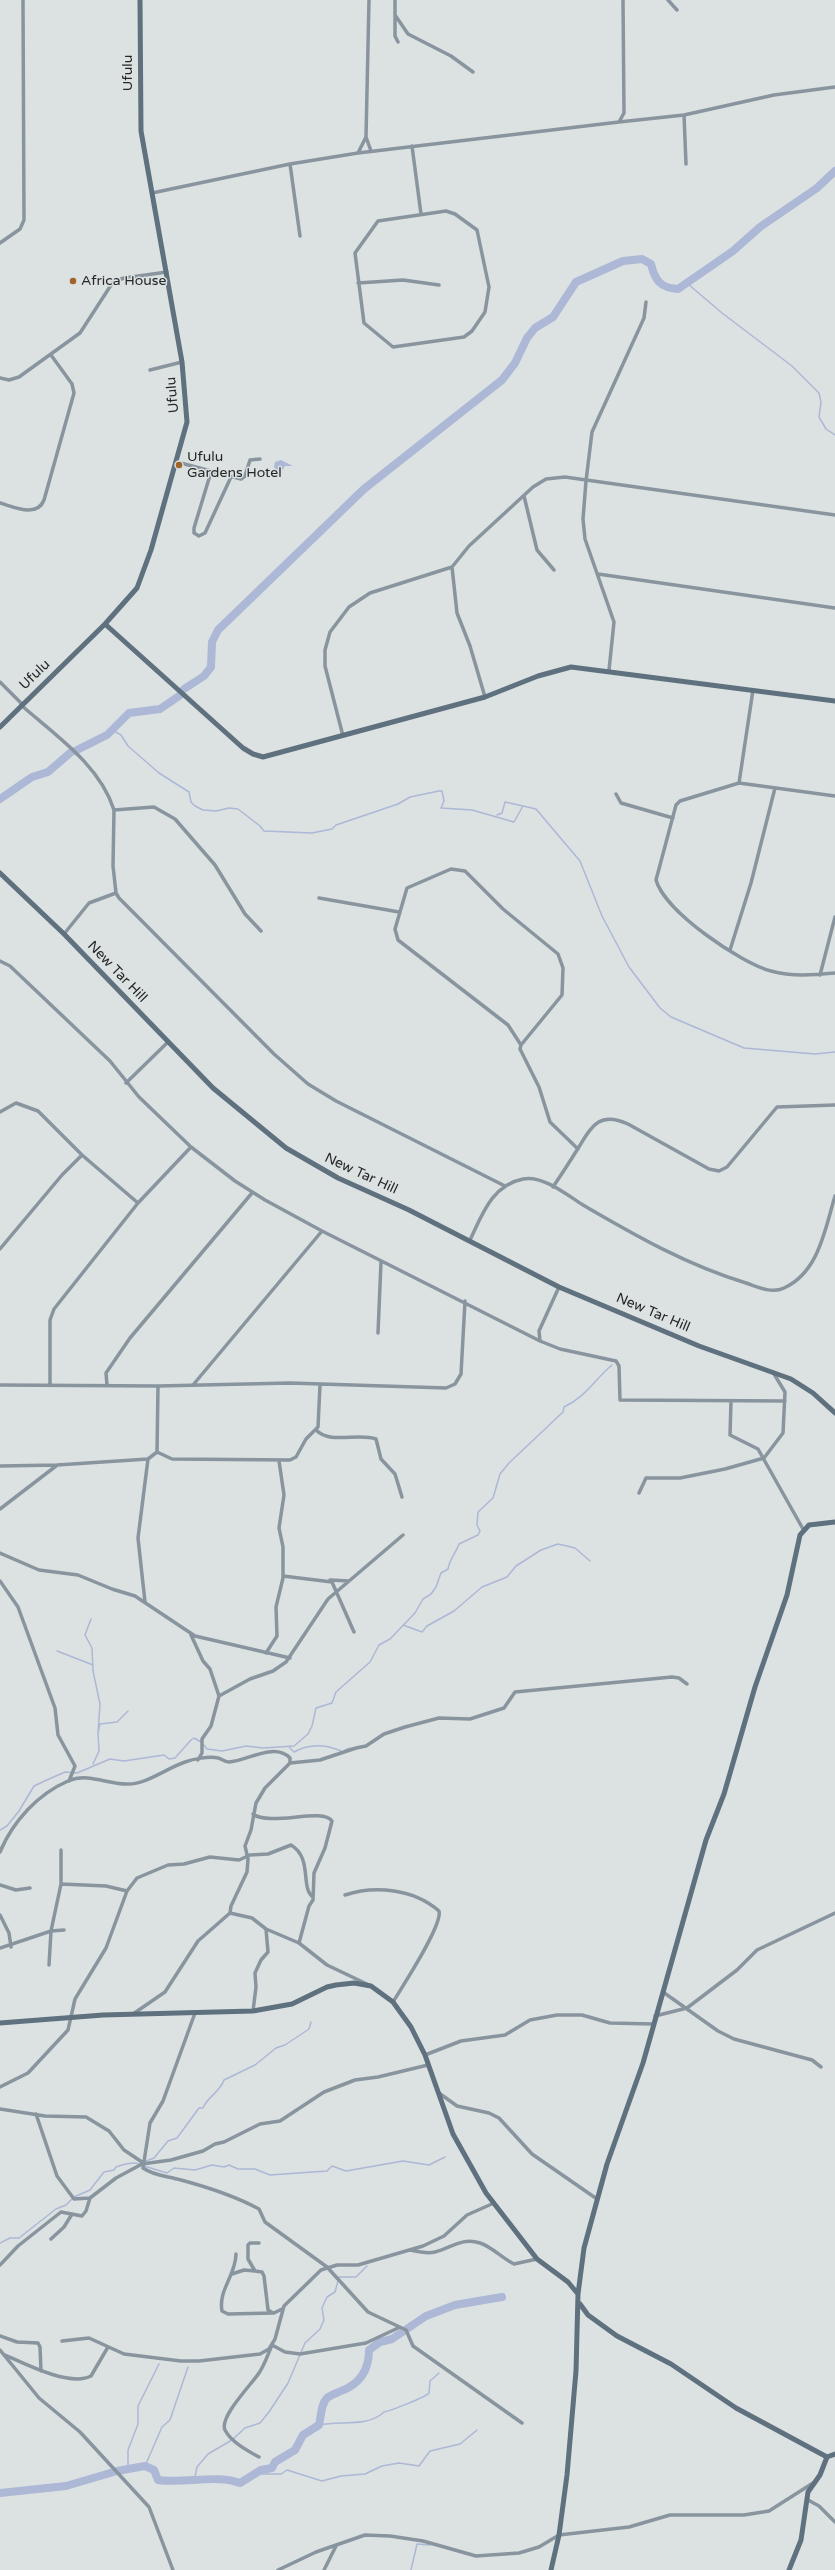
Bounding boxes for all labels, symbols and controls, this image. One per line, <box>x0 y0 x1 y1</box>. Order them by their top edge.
street label: Ufulu <box>120 55 136 91</box>
place label: Africa House <box>81 273 166 289</box>
marker: Africa House <box>68 276 78 286</box>
street label: Ufulu <box>163 376 183 414</box>
place label: Ufulu Gardens Hotel <box>187 449 282 482</box>
marker: Ufulu Gardens Hotel <box>174 460 184 470</box>
street label: Ufulu <box>16 656 54 694</box>
street label: New Tar Hill <box>84 938 150 1006</box>
street label: New Tar Hill <box>322 1150 400 1198</box>
street label: New Tar Hill <box>613 1290 693 1336</box>

